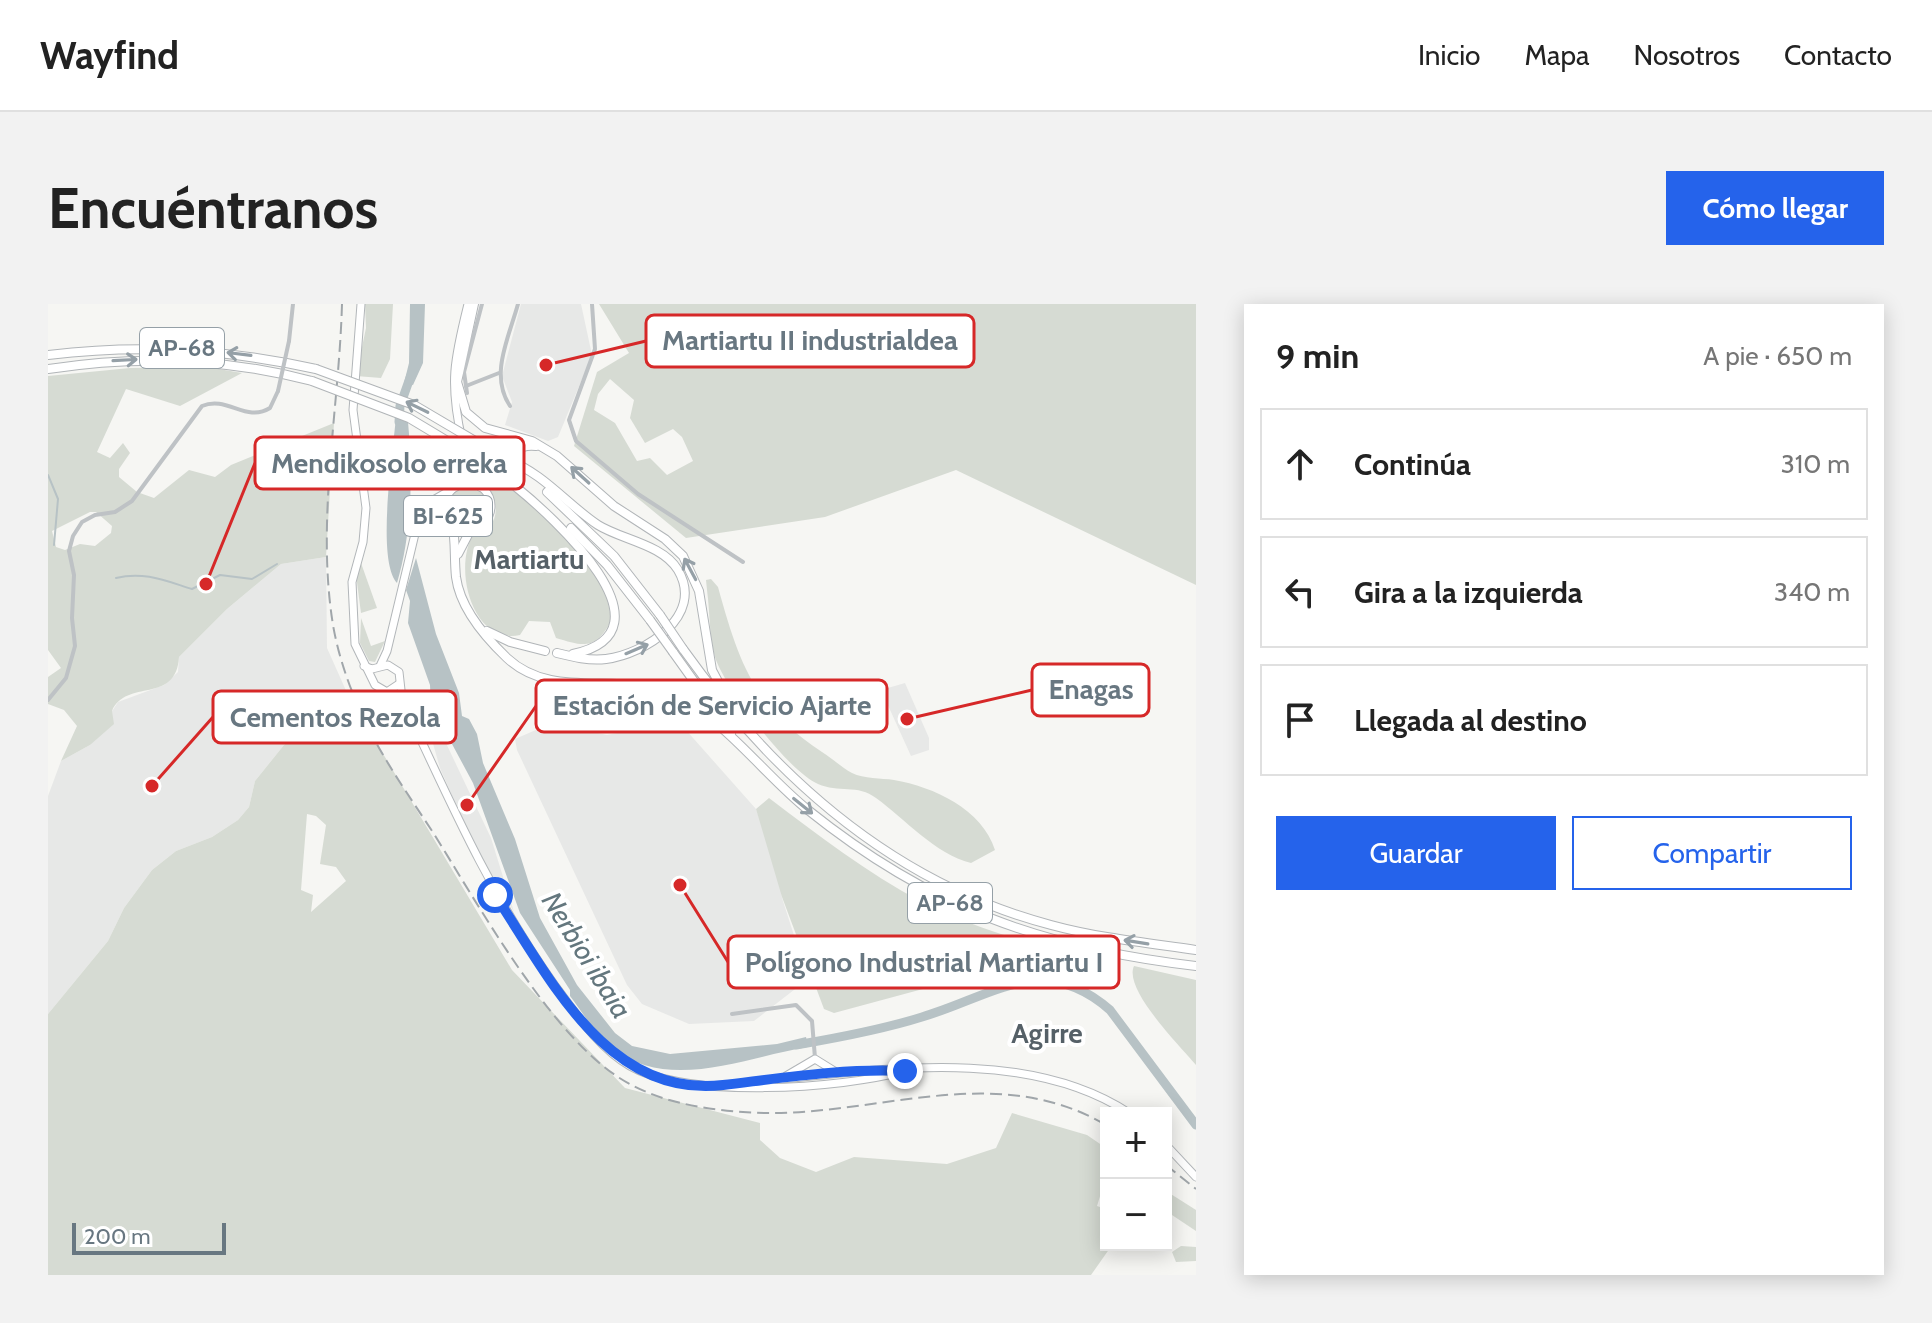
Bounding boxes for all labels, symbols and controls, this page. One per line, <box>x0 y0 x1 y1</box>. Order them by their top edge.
text: Wayfind <box>40 32 179 79</box>
text: Inicio <box>1418 38 1481 72</box>
text: Mapa <box>1525 38 1590 72</box>
text: Nosotros <box>1634 38 1740 72</box>
text: Contacto <box>1784 38 1892 72</box>
button: Cómo llegar <box>1666 171 1884 245</box>
text: Encuéntranos <box>48 174 378 242</box>
callout: Martiartu II industrialdea <box>646 315 974 367</box>
text: Martiartu II industrialdea <box>662 323 958 357</box>
road number: AP-68 <box>140 328 224 368</box>
text: 9 min <box>1276 335 1359 377</box>
text: A pie · 650 m <box>1703 340 1852 372</box>
one-way arrow <box>227 346 252 361</box>
one-way arrow <box>111 352 138 367</box>
one-way arrow <box>406 399 430 414</box>
callout: Mendikosolo erreka <box>255 437 524 489</box>
icon: ahead <box>1278 442 1322 486</box>
text: Mendikosolo erreka <box>271 446 507 480</box>
text: Continúa <box>1354 446 1471 483</box>
text: 310 m <box>1781 448 1850 480</box>
one-way arrow <box>571 467 591 485</box>
road number: BI-625 <box>404 496 492 536</box>
district label: Martiartu <box>474 542 584 576</box>
one-way arrow <box>681 558 697 581</box>
icon: left <box>1278 570 1322 614</box>
text: Gira a la izquierda <box>1354 574 1583 611</box>
text: 340 m <box>1774 576 1850 608</box>
one-way arrow <box>624 640 649 655</box>
callout: Enagas <box>1032 664 1149 716</box>
text: Enagas <box>1049 672 1134 706</box>
callout: Estación de Servicio Ajarte <box>536 680 887 732</box>
text: Estación de Servicio Ajarte <box>553 688 871 722</box>
callout: Cementos Rezola <box>213 691 456 743</box>
icon: arrive <box>1278 698 1322 742</box>
text: Cementos Rezola <box>230 700 440 734</box>
text: Llegada al destino <box>1354 702 1587 739</box>
one-way arrow <box>792 797 813 815</box>
button: Guardar <box>1276 816 1556 890</box>
button: Compartir <box>1572 816 1852 890</box>
route start <box>477 877 513 913</box>
road number: AP-68 <box>908 883 992 923</box>
water label: Nerbioi ibaia <box>535 885 639 1025</box>
one-way arrow <box>1124 933 1149 948</box>
callout: Polígono Industrial Martiartu I <box>728 936 1119 988</box>
text: Polígono Industrial Martiartu I <box>745 945 1103 979</box>
district label: Agirre <box>1011 1016 1083 1050</box>
route end <box>887 1053 923 1089</box>
map controls <box>1100 1107 1172 1251</box>
button: + <box>1100 1107 1172 1179</box>
button: − <box>1100 1179 1172 1251</box>
scale bar <box>72 1219 226 1255</box>
text: 200 m <box>84 1223 150 1250</box>

